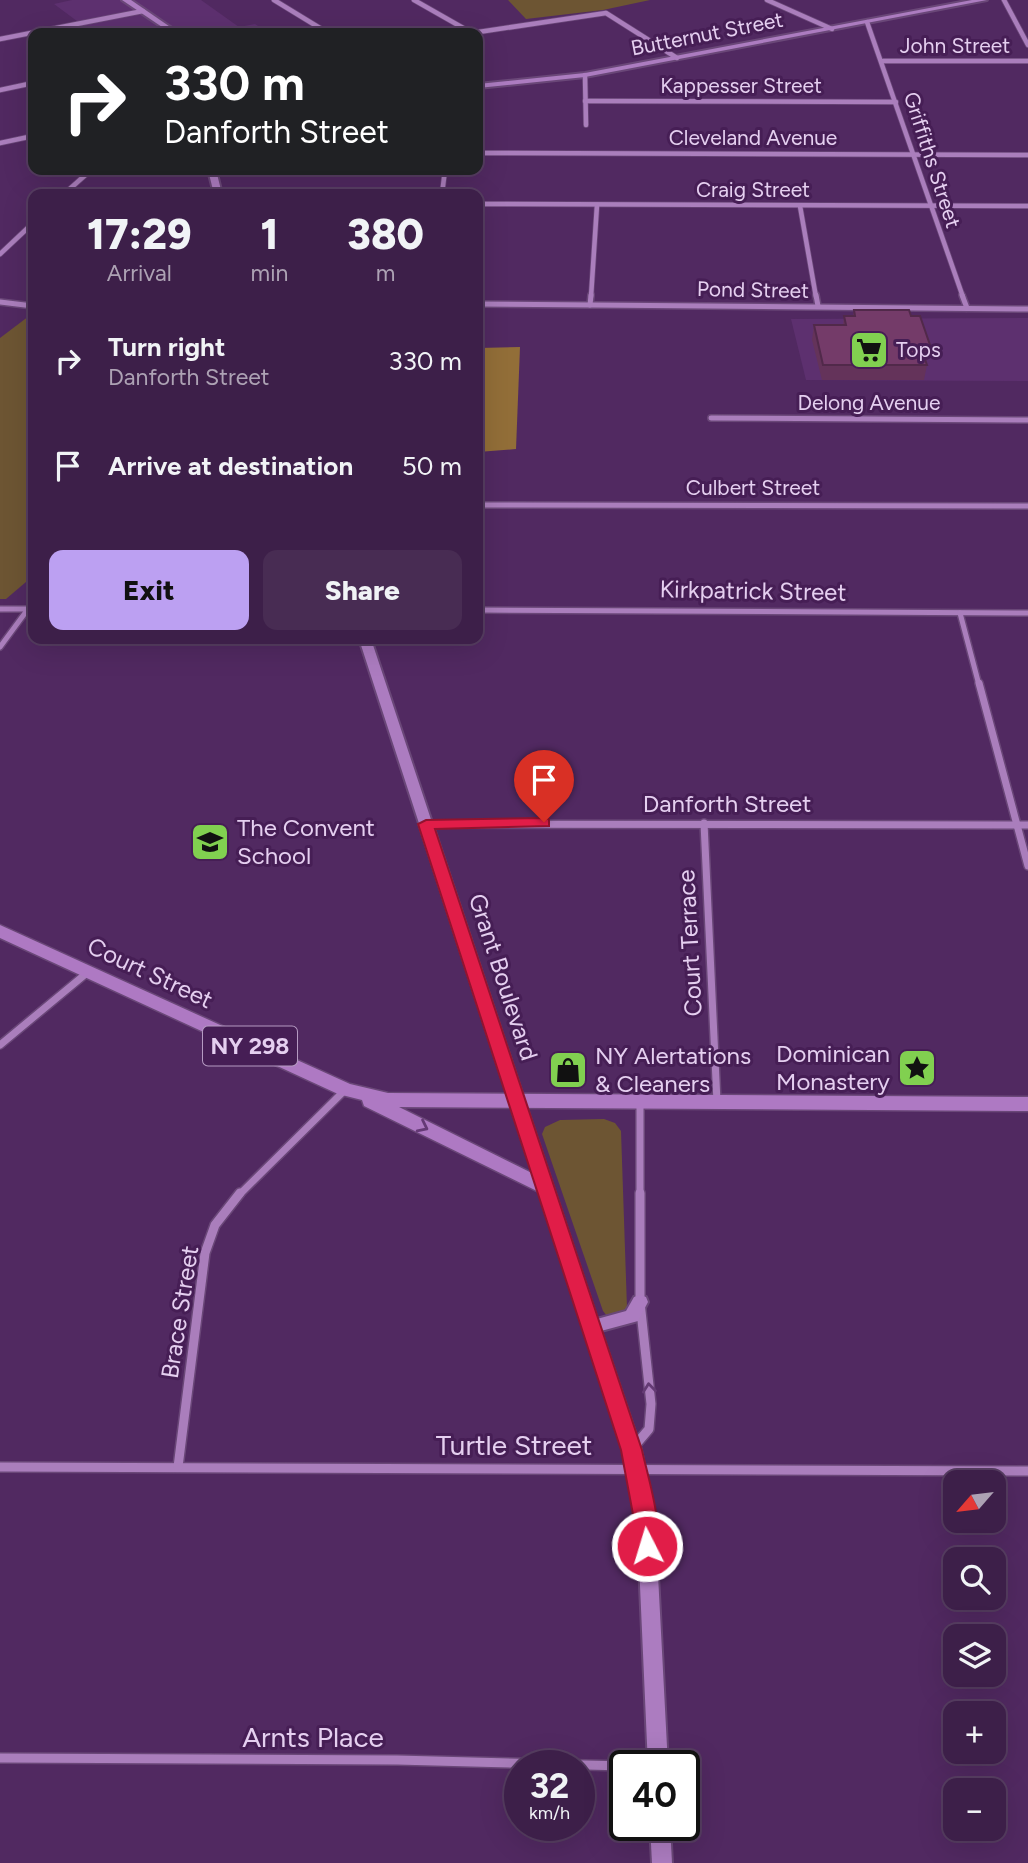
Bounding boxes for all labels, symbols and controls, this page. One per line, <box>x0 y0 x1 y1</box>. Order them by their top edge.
street label: Butternut Street <box>629 7 785 61</box>
street label: John Street <box>900 33 1010 58</box>
text: 330 m <box>164 53 305 112</box>
icon: right <box>49 56 140 147</box>
street label: Kappesser Street <box>660 73 822 98</box>
street label: Griffiths Street <box>899 89 966 231</box>
text: Danforth Street <box>164 113 389 151</box>
street label: Cleveland Avenue <box>669 125 837 150</box>
street label: Craig Street <box>696 177 810 202</box>
text: 17:29 <box>87 209 192 260</box>
text: 1 <box>260 209 278 260</box>
text: 380 <box>347 209 424 260</box>
text: Arrival <box>107 259 172 287</box>
text: min <box>251 259 288 287</box>
text: m <box>376 259 395 287</box>
street label: Pond Street <box>697 276 809 303</box>
supermarket icon: Tops <box>848 329 890 371</box>
text: Turn right <box>108 331 225 363</box>
place label: Tops <box>896 337 941 362</box>
icon: right <box>49 342 87 380</box>
text: 330 m <box>388 345 462 377</box>
text: Danforth Street <box>108 363 270 391</box>
street label: Delong Avenue <box>798 390 940 415</box>
icon: arrive <box>49 447 87 485</box>
text: Arrive at destination <box>108 450 353 482</box>
text: 50 m <box>402 450 462 482</box>
street label: Culbert Street <box>686 475 820 500</box>
button: Exit <box>49 550 249 630</box>
button: Share <box>263 550 462 630</box>
street label: Kirkpatrick Street <box>659 574 847 607</box>
pin <box>514 750 574 822</box>
icon: arrive <box>525 761 563 799</box>
street label: Danforth Street <box>643 789 811 818</box>
place label: The Convent School <box>237 813 375 870</box>
school or university icon: The Convent School <box>189 821 231 863</box>
street label: Court Terrace <box>671 869 708 1017</box>
street label: Grant Boulevard <box>463 890 544 1064</box>
street label: Court Street <box>83 931 217 1014</box>
road number: NY 298 <box>203 1026 297 1065</box>
place label: Dominican Monastery <box>776 1039 890 1096</box>
place label: NY Alertations & Cleaners <box>595 1041 751 1098</box>
place icon: Dominican Monastery <box>896 1047 938 1089</box>
shop icon: NY Alertations & Cleaners <box>547 1049 589 1091</box>
one-way arrow <box>416 1118 428 1132</box>
street label: Brace Street <box>155 1243 204 1380</box>
one-way arrow <box>642 1382 657 1393</box>
street label: Turtle Street <box>436 1428 592 1462</box>
north arrow <box>943 1470 1006 1533</box>
map controls <box>943 1470 1006 1841</box>
position arrow <box>610 1509 684 1583</box>
button: search <box>943 1547 1006 1610</box>
button: layers <box>943 1624 1006 1687</box>
button: + <box>943 1701 1006 1764</box>
street label: Arnts Place <box>242 1720 384 1754</box>
speed limit sign: 40 <box>609 1750 700 1841</box>
text: 32 <box>530 1765 569 1807</box>
button: − <box>943 1778 1006 1841</box>
text: km/h <box>529 1802 570 1824</box>

